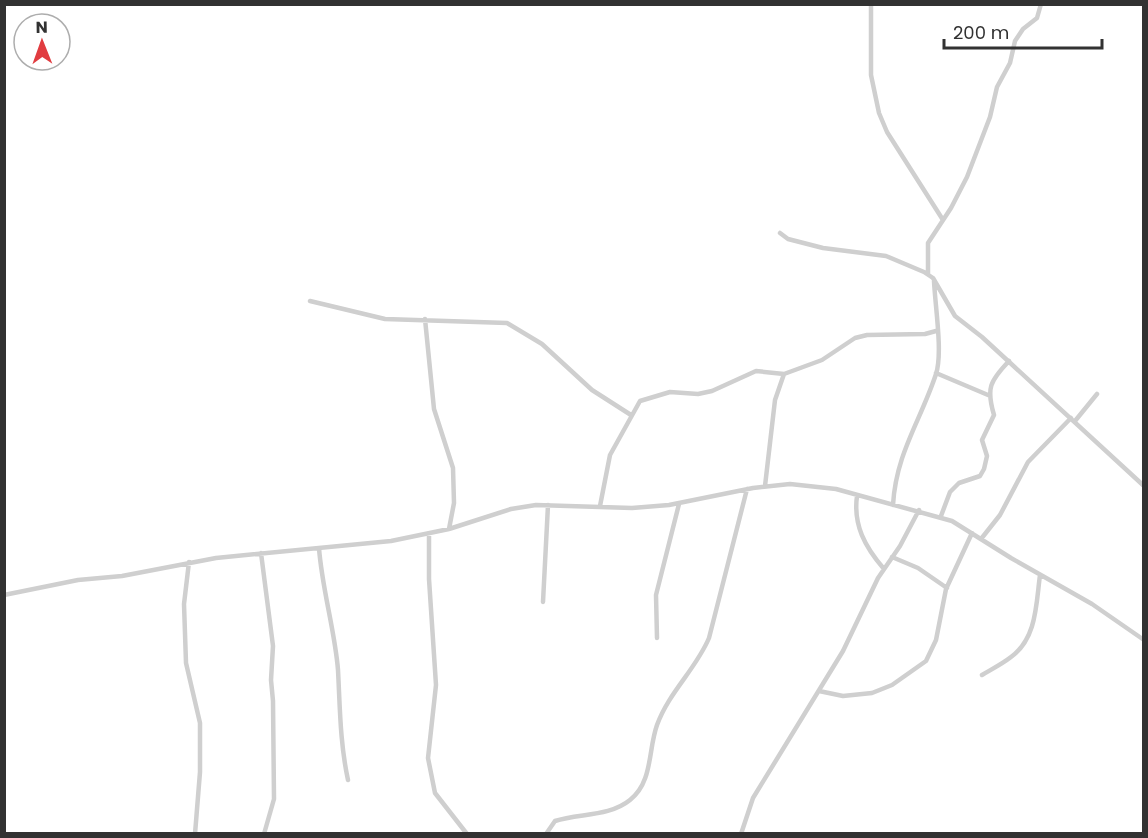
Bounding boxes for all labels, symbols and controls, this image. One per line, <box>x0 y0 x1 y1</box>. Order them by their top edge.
north arrow <box>12 12 72 72</box>
scale bar <box>944 12 1102 50</box>
text: N <box>36 16 48 39</box>
text: 200 m <box>953 20 1009 45</box>

